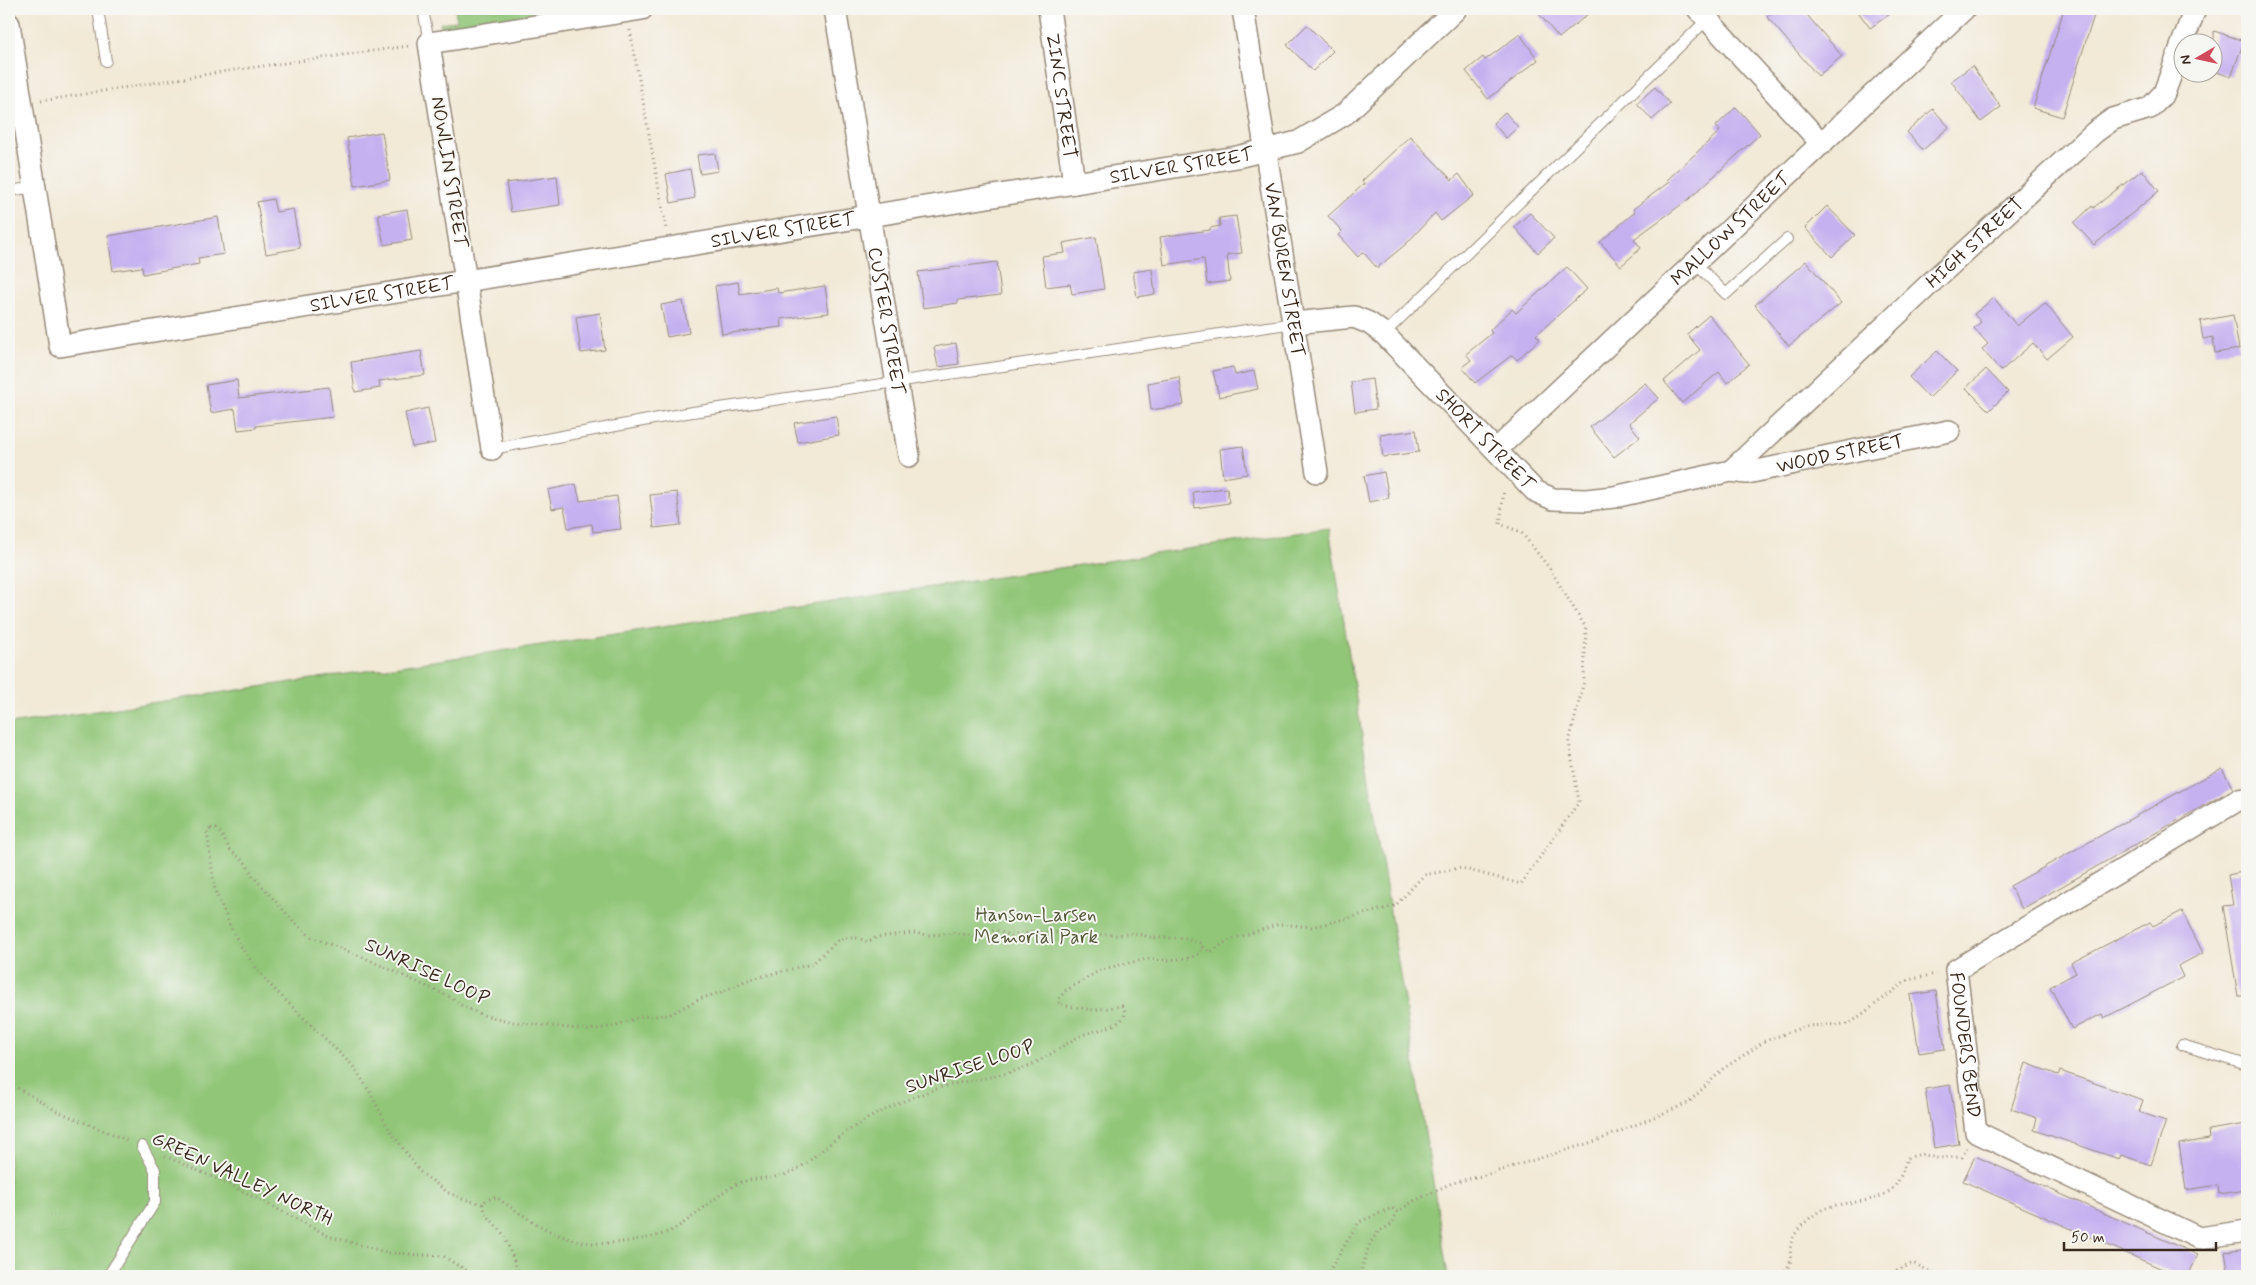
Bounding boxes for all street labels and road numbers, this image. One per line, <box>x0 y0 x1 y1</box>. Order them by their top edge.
street label: ZINC STREET <box>1040 32 1083 160</box>
street label: NOWLIN STREET <box>425 95 473 250</box>
street label: SILVER STREET <box>1108 141 1257 190</box>
street label: MALLOW STREET <box>1665 166 1797 291</box>
street label: VAN BUREN STREET <box>1258 181 1311 359</box>
street label: HIGH STREET <box>1920 191 2029 294</box>
street label: SILVER STREET <box>709 206 858 254</box>
street label: CUSTER STREET <box>862 245 911 397</box>
street label: SILVER STREET <box>308 270 457 318</box>
street label: SHORT STREET <box>1430 383 1541 497</box>
street label: WOOD STREET <box>1774 428 1906 479</box>
street label: SUNRISE LOOP <box>361 932 494 1012</box>
street label: FOUNDERS BEND <box>1944 971 1987 1119</box>
street label: SUNRISE LOOP <box>902 1034 1038 1100</box>
street label: GREEN VALLEY NORTH <box>148 1126 336 1232</box>

